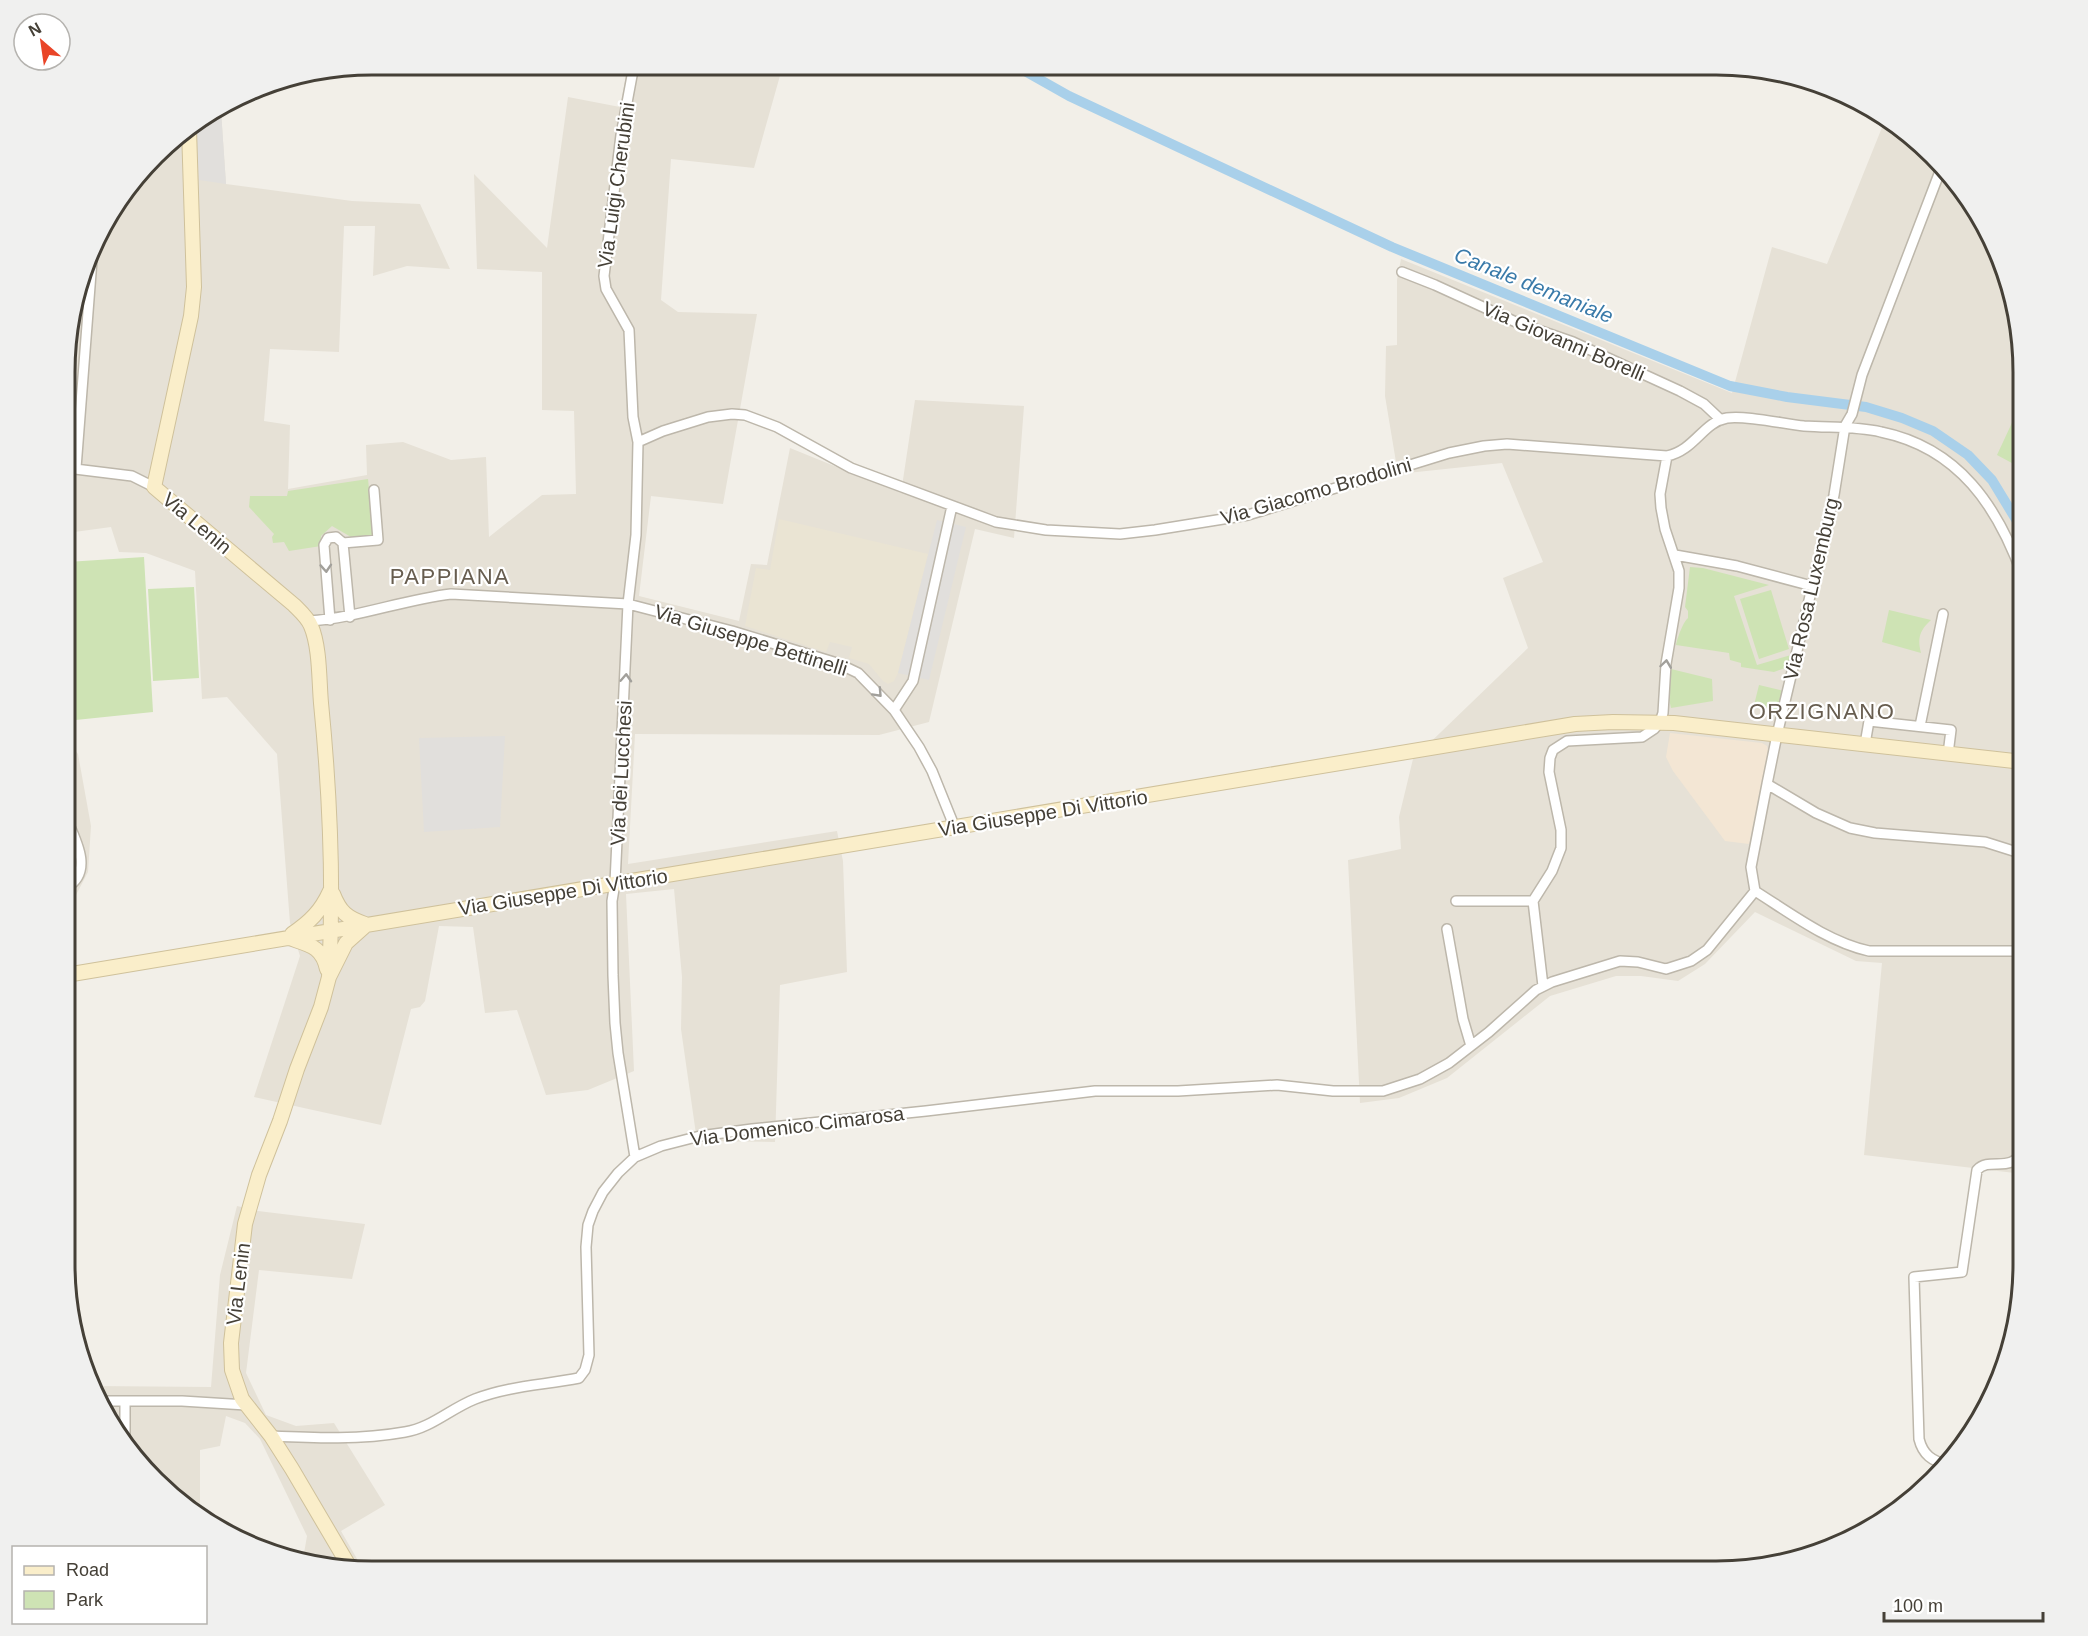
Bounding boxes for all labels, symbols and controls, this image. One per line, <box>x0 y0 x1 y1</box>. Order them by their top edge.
north arrow <box>12 12 72 72</box>
text: N <box>26 19 44 40</box>
street label: Via Luigi Cherubini <box>593 101 639 269</box>
water label: Canale demaniale <box>1451 243 1617 327</box>
street label: Via Giovanni Borelli <box>1480 297 1648 385</box>
street label: Via Giacomo Brodolini <box>1218 453 1414 529</box>
street label: Via Lenin <box>158 488 236 558</box>
street label: Via Rosa Luxemburg <box>1779 496 1843 682</box>
one-way arrow <box>319 563 332 572</box>
district label: PAPPIANA <box>390 564 510 589</box>
street label: Via Giuseppe Bettinelli <box>652 600 850 680</box>
one-way arrow <box>1659 659 1672 669</box>
one-way arrow <box>619 674 632 683</box>
one-way arrow <box>871 686 882 697</box>
district label: ORZIGNANO <box>1749 699 1895 724</box>
street label: Via dei Lucchesi <box>606 700 636 846</box>
street label: Via Giuseppe Di Vittorio <box>937 786 1149 840</box>
street label: Via Giuseppe Di Vittorio <box>457 865 669 919</box>
street label: Via Domenico Cimarosa <box>689 1102 906 1150</box>
street label: Via Lenin <box>222 1241 254 1327</box>
legend <box>12 1546 207 1624</box>
text: Road <box>66 1560 109 1580</box>
scale bar <box>1884 1585 2043 1623</box>
text: Park <box>66 1590 104 1610</box>
text: 100 m <box>1893 1596 1943 1616</box>

